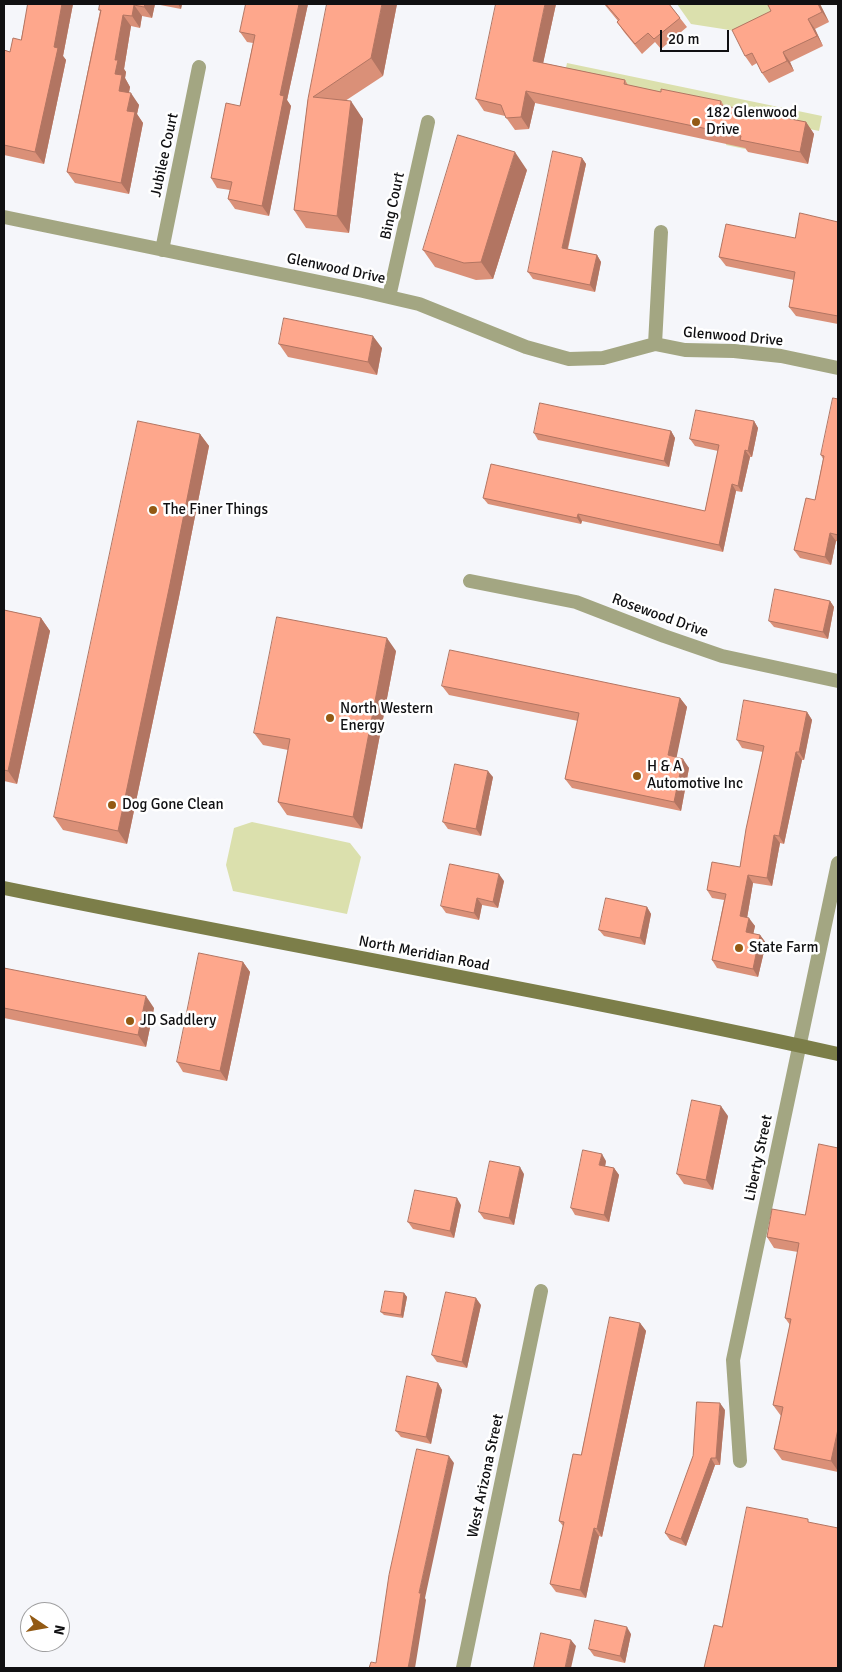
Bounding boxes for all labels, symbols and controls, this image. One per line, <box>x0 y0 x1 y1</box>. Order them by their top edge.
scale bar <box>662 20 731 52</box>
text: 20 m <box>668 30 699 48</box>
place label: 182 Glenwood Drive <box>706 104 797 139</box>
street label: Jubilee Court <box>147 111 183 199</box>
marker: 182 Glenwood Drive <box>690 116 702 128</box>
street label: Bing Court <box>377 171 409 241</box>
street label: Glenwood Drive <box>285 250 387 288</box>
street label: Glenwood Drive <box>682 324 784 350</box>
place label: The Finer Things <box>163 501 268 519</box>
marker: The Finer Things <box>147 504 159 516</box>
street label: Rosewood Drive <box>609 590 711 642</box>
place label: North Western Energy <box>340 700 433 735</box>
marker: North Western Energy <box>324 712 336 724</box>
place label: H & A Automotive Inc <box>647 758 743 793</box>
marker: H & A Automotive Inc <box>631 770 643 782</box>
place label: Dog Gone Clean <box>122 796 224 814</box>
marker: Dog Gone Clean <box>106 799 118 811</box>
street label: North Meridian Road <box>357 932 491 976</box>
place label: State Farm <box>749 939 818 957</box>
marker: State Farm <box>733 942 745 954</box>
place label: JD Saddlery <box>140 1012 216 1030</box>
marker: JD Saddlery <box>124 1015 136 1027</box>
street label: Liberty Street <box>741 1113 777 1203</box>
street label: West Arizona Street <box>464 1412 508 1540</box>
north arrow <box>20 1602 70 1652</box>
text: N <box>50 1623 69 1637</box>

